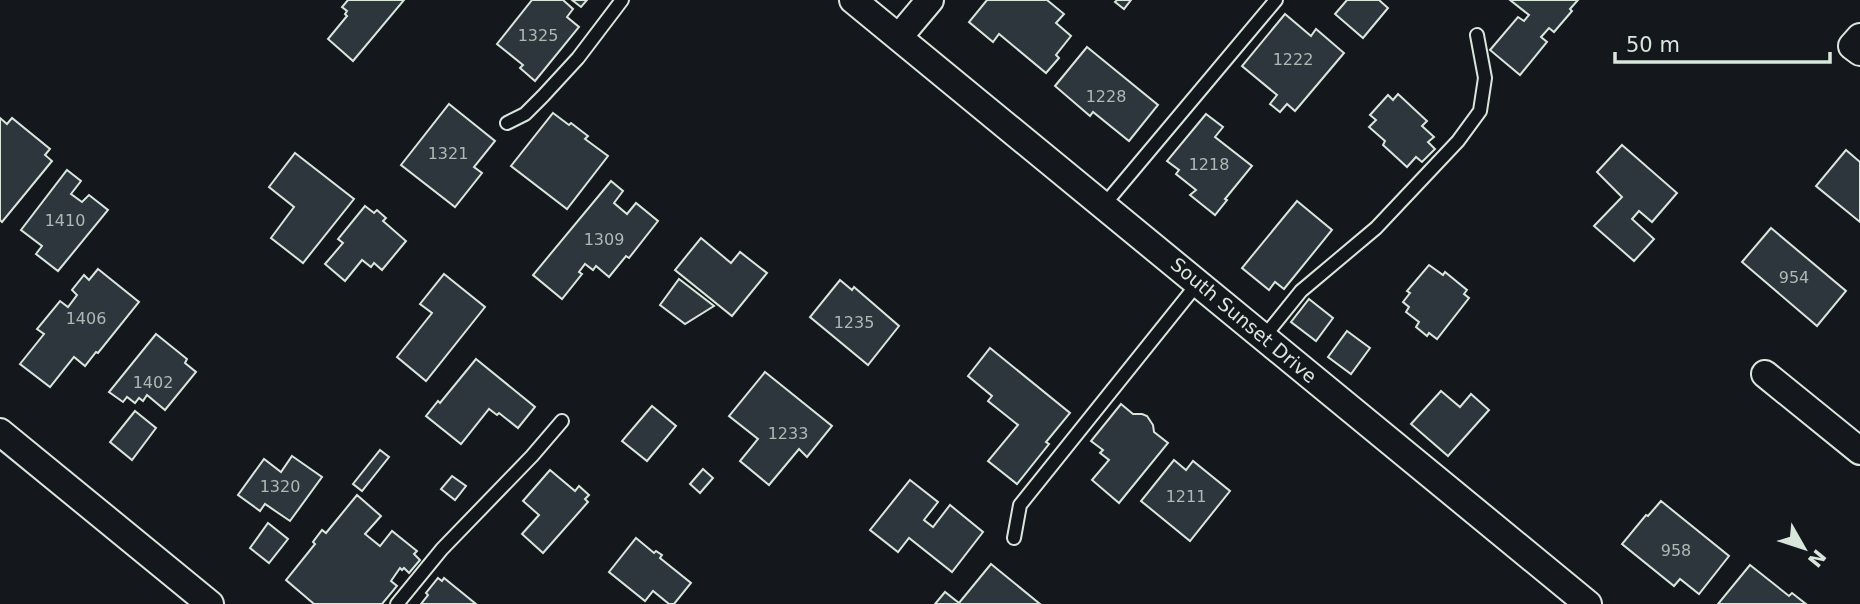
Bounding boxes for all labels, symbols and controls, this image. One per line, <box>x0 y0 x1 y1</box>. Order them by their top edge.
scale bar <box>1615 21 1830 65</box>
house number: 1325 <box>518 26 558 45</box>
text: 50 m <box>1626 33 1680 57</box>
house number: 1222 <box>1273 50 1313 69</box>
house number: 1228 <box>1086 87 1126 106</box>
house number: 1321 <box>428 144 468 163</box>
house number: 1218 <box>1189 155 1229 174</box>
house number: 1410 <box>45 211 85 230</box>
house number: 1309 <box>584 230 624 249</box>
street label: South Sunset Drive <box>1167 253 1321 387</box>
house number: 954 <box>1779 268 1809 287</box>
house number: 1406 <box>66 309 106 328</box>
house number: 1235 <box>834 313 874 332</box>
house number: 1402 <box>133 373 173 392</box>
house number: 1233 <box>768 424 808 443</box>
house number: 1320 <box>260 477 300 496</box>
house number: 1211 <box>1166 487 1206 506</box>
north arrow <box>1769 513 1839 583</box>
house number: 958 <box>1661 541 1691 560</box>
text: N <box>1804 546 1831 572</box>

